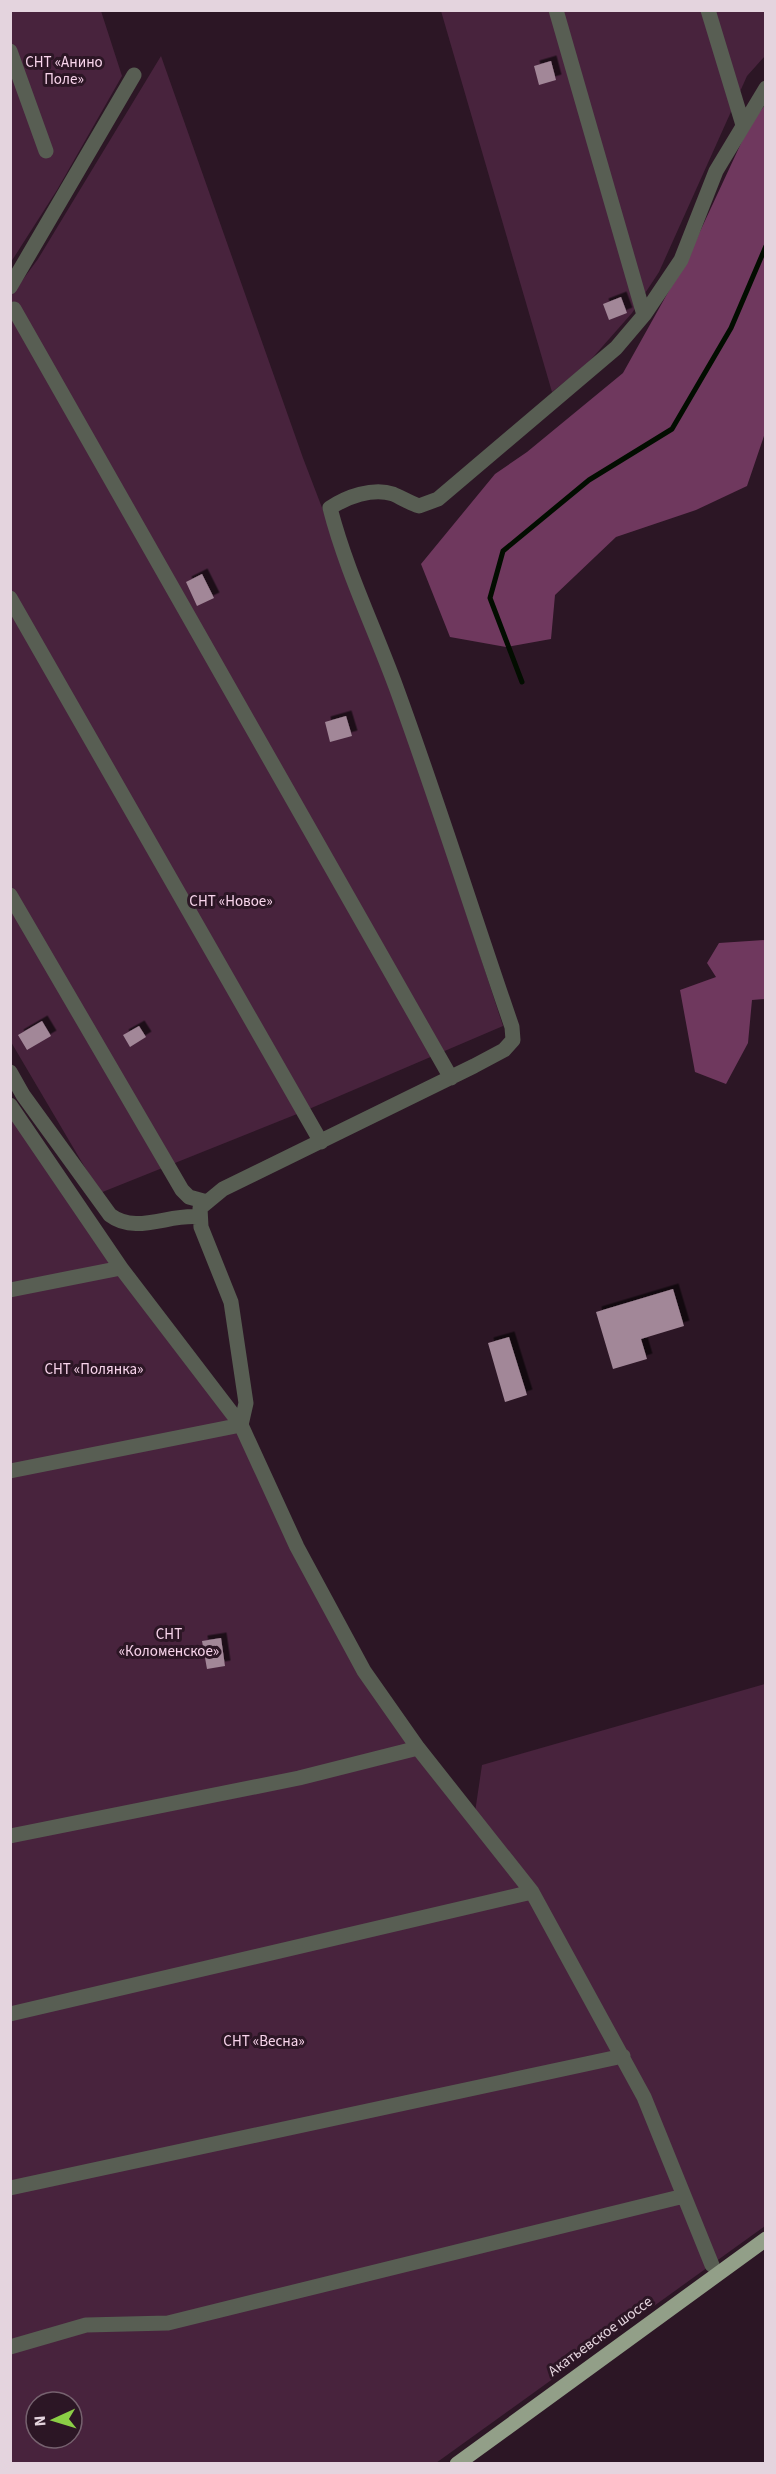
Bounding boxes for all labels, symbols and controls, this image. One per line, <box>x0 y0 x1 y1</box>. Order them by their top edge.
park label: СНТ «Анино Поле» <box>25 52 103 90</box>
park label: СНТ «Новое» <box>189 891 273 912</box>
park label: СНТ «Полянка» <box>44 1359 144 1380</box>
park label: СНТ «Коломенское» <box>119 1624 219 1662</box>
park label: СНТ «Весна» <box>223 2031 305 2052</box>
street label: Акатьевское шоссе <box>544 2291 657 2382</box>
north arrow <box>24 2390 84 2450</box>
text: N <box>29 2415 51 2427</box>

